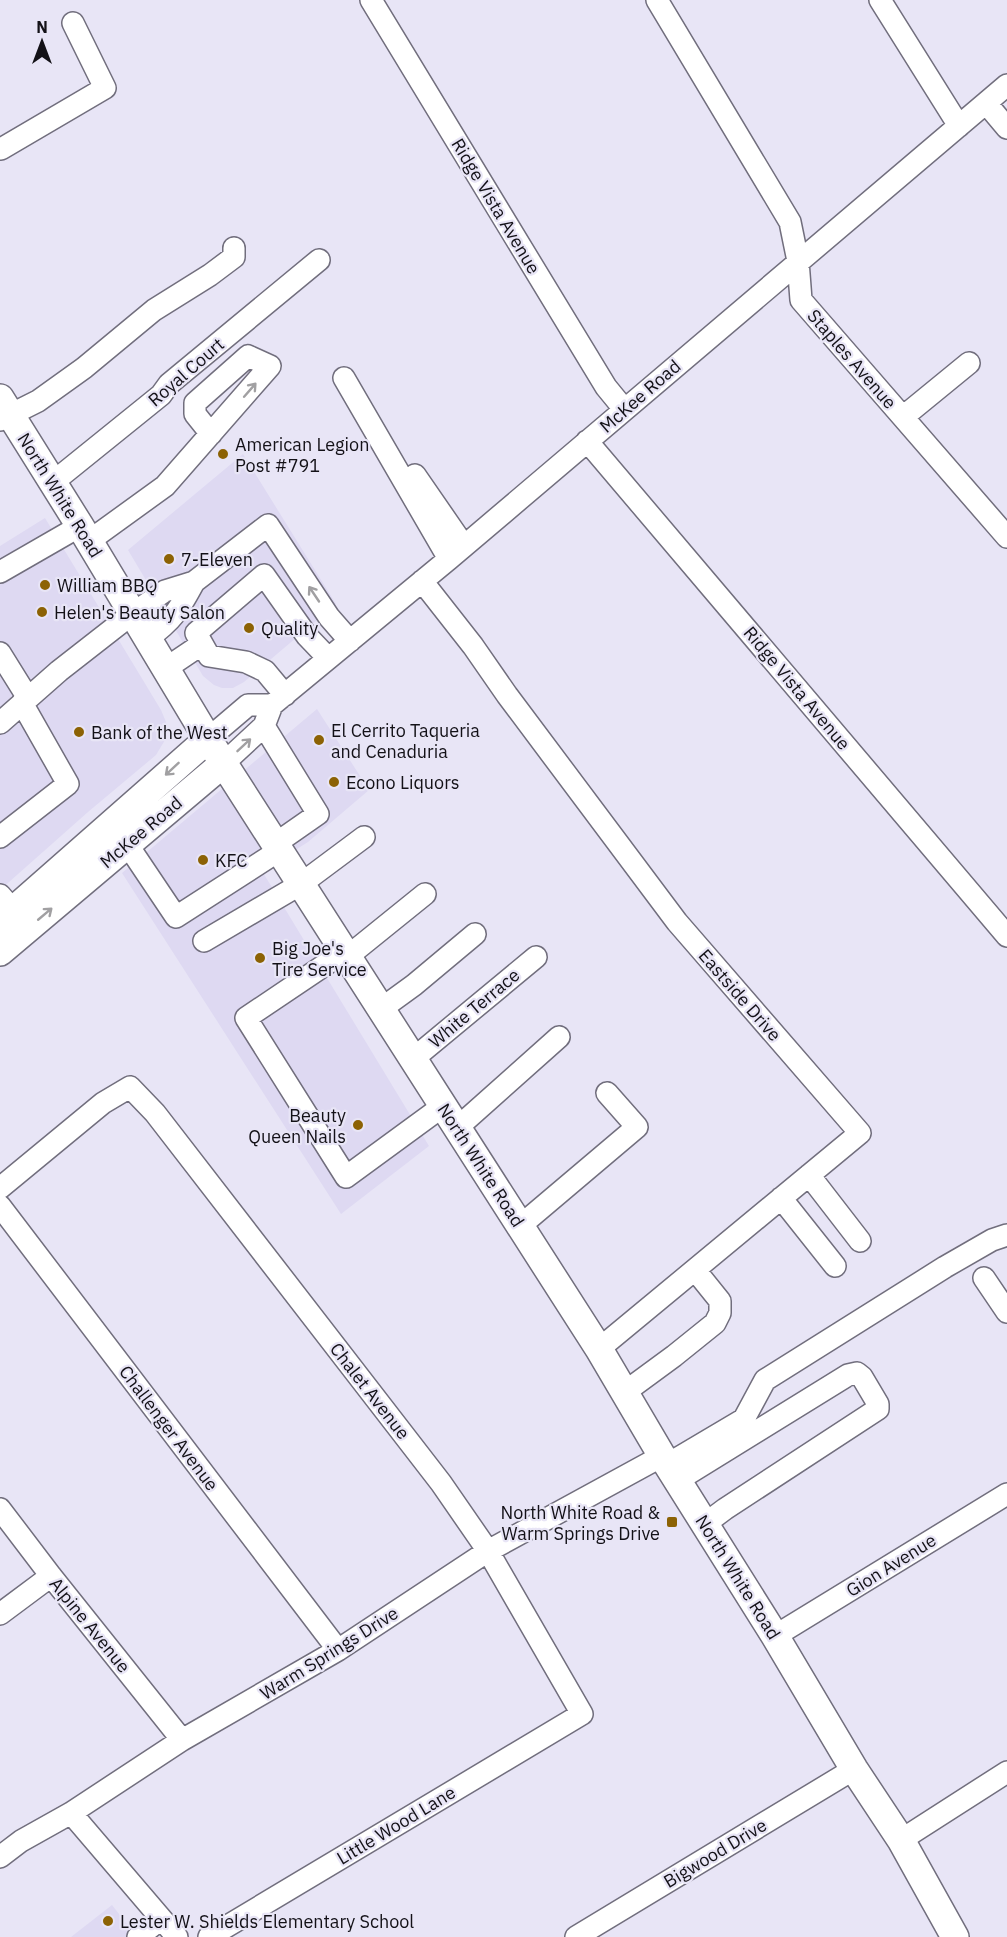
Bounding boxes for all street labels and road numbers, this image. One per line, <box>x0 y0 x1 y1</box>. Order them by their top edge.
street label: Ridge Vista Avenue <box>446 134 546 278</box>
street label: Staples Avenue <box>802 304 902 414</box>
street label: Royal Court <box>143 333 229 411</box>
street label: McKee Road <box>595 355 685 437</box>
street label: North White Road <box>12 428 108 562</box>
street label: Ridge Vista Avenue <box>739 621 855 755</box>
street label: McKee Road <box>95 791 187 873</box>
street label: Eastside Drive <box>694 944 786 1046</box>
street label: White Terrace <box>424 963 524 1053</box>
street label: North White Road <box>432 1099 530 1231</box>
street label: Chalet Avenue <box>325 1338 415 1444</box>
street label: Challenger Avenue <box>114 1361 224 1495</box>
street label: North White Road <box>690 1510 786 1644</box>
street label: Gion Avenue <box>842 1528 940 1602</box>
street label: Alpine Avenue <box>45 1573 135 1677</box>
street label: Warm Springs Drive <box>256 1601 402 1705</box>
street label: Little Wood Lane <box>332 1780 460 1869</box>
street label: Bigwood Drive <box>659 1813 771 1893</box>

